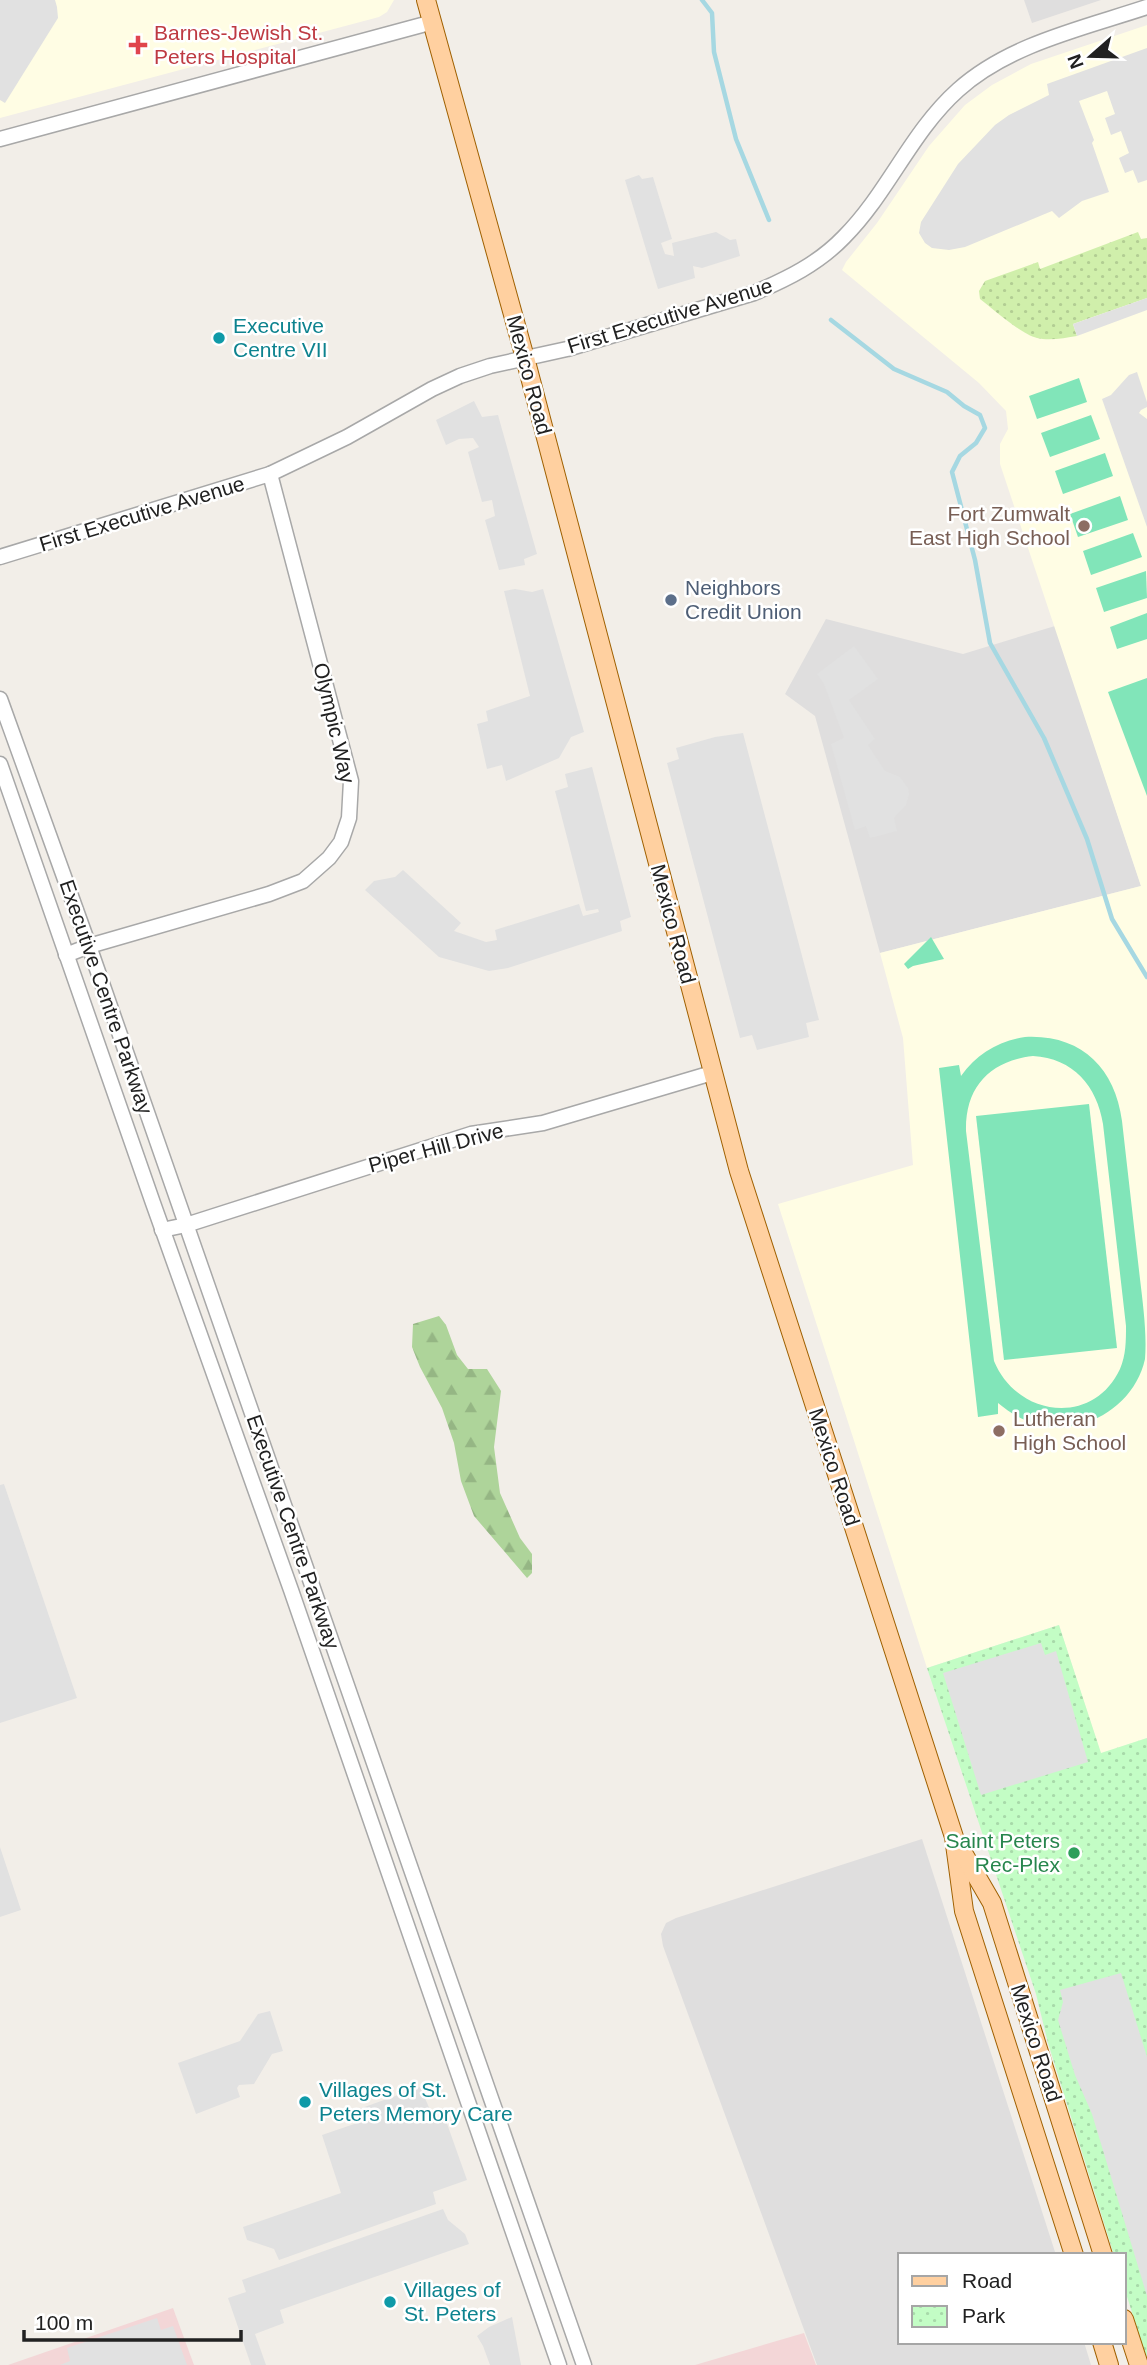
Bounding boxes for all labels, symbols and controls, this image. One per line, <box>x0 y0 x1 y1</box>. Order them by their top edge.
place label: Barnes-Jewish St. Peters Hospital <box>154 21 323 68</box>
north arrow <box>1056 21 1126 91</box>
marker: Barnes-Jewish St. Peters Hospital <box>128 35 148 55</box>
text: N <box>1063 52 1088 72</box>
street label: First Executive Avenue <box>565 273 775 358</box>
street label: Mexico Road <box>503 313 556 437</box>
place label: Executive Centre VII <box>233 314 328 361</box>
marker: Executive Centre VII <box>211 330 227 346</box>
street label: First Executive Avenue <box>37 471 247 556</box>
place label: Fort Zumwalt East High School <box>909 502 1070 549</box>
marker: Fort Zumwalt East High School <box>1076 518 1092 534</box>
place label: Neighbors Credit Union <box>685 576 802 623</box>
marker: Neighbors Credit Union <box>663 592 679 608</box>
street label: Olympic Way <box>309 660 360 786</box>
street label: Mexico Road <box>647 862 700 986</box>
street label: Executive Centre Parkway <box>56 877 158 1117</box>
street label: Piper Hill Drive <box>366 1118 506 1177</box>
street label: Mexico Road <box>805 1405 864 1529</box>
place label: Lutheran High School <box>1013 1407 1126 1454</box>
street label: Executive Centre Parkway <box>243 1412 345 1652</box>
marker: Lutheran High School <box>991 1423 1007 1439</box>
place label: Saint Peters Rec-Plex <box>946 1829 1060 1876</box>
marker: Saint Peters Rec-Plex <box>1066 1845 1082 1861</box>
street label: Mexico Road <box>1007 1981 1066 2105</box>
place label: Villages of St. Peters Memory Care <box>319 2078 513 2125</box>
marker: Villages of St. Peters Memory Care <box>297 2094 313 2110</box>
legend <box>898 2253 1126 2344</box>
text: Road <box>962 2269 1012 2292</box>
place label: Villages of St. Peters <box>404 2278 501 2325</box>
marker: Villages of St. Peters <box>382 2294 398 2310</box>
scale bar <box>24 2298 242 2342</box>
text: Park <box>962 2304 1006 2327</box>
text: 100 m <box>35 2311 93 2334</box>

